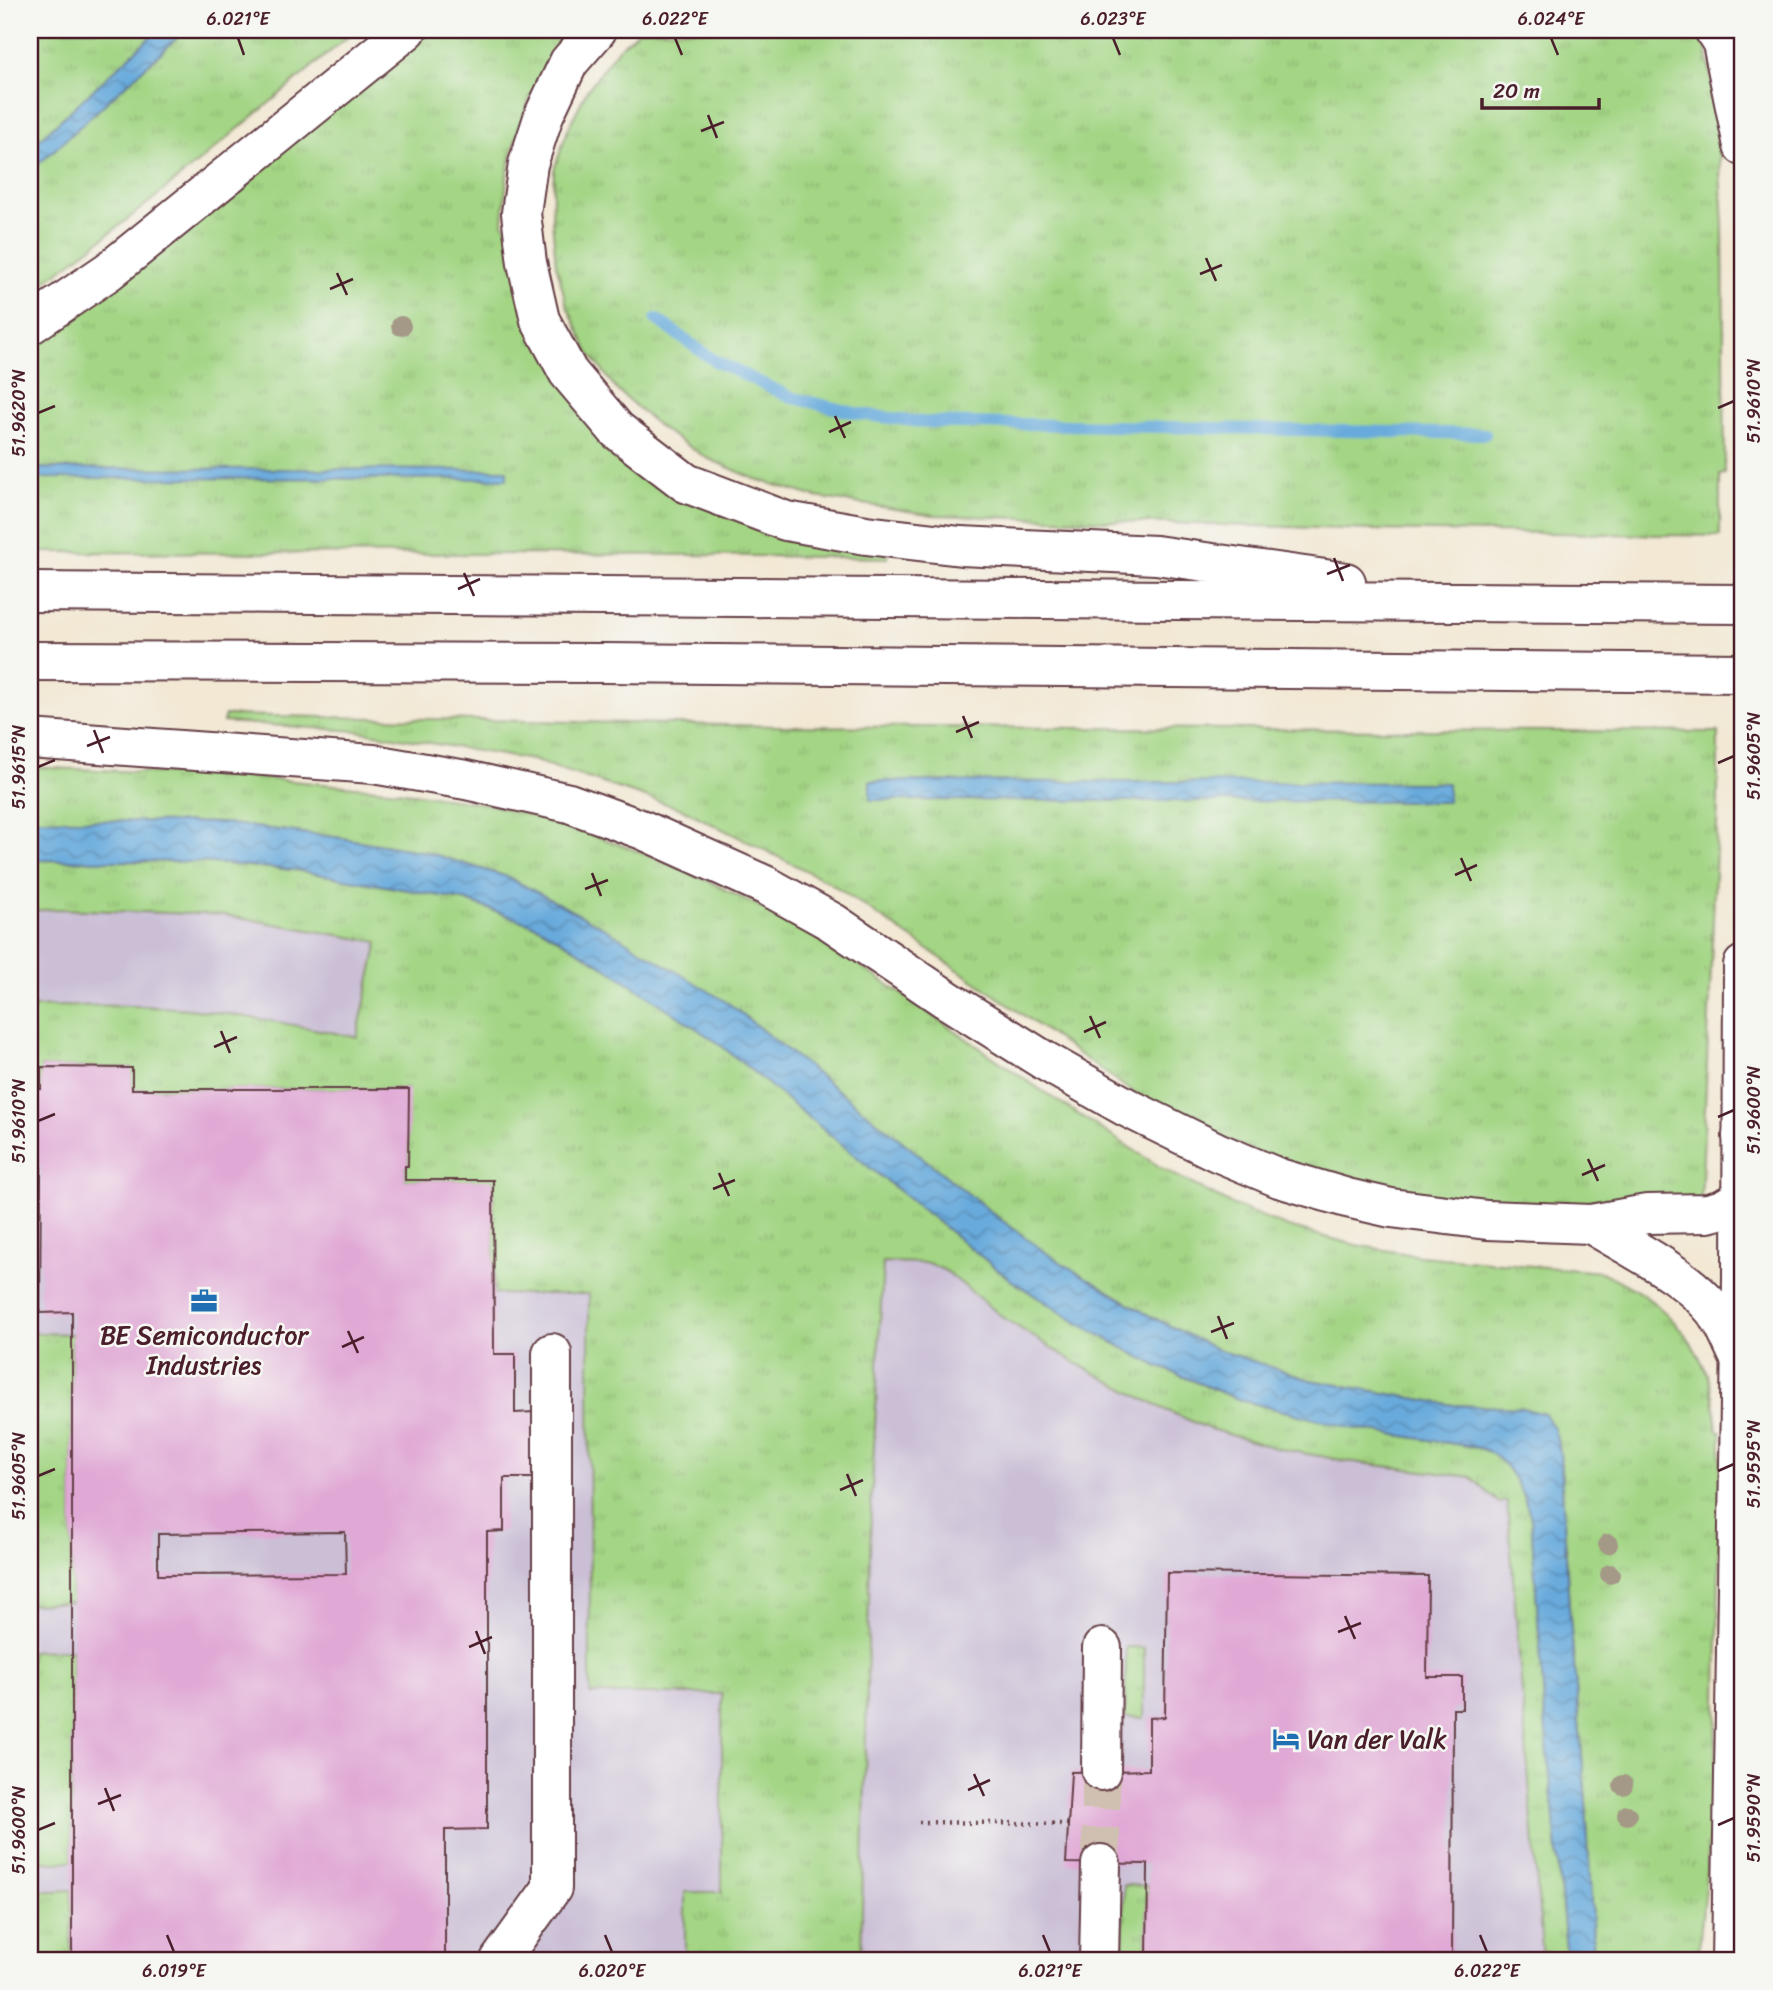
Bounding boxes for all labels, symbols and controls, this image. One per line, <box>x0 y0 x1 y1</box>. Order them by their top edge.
text: 6.021°E <box>207 3 270 35</box>
text: 6.022°E <box>642 3 709 35</box>
text: 6.023°E <box>1081 3 1147 35</box>
text: 6.024°E <box>1518 3 1585 35</box>
scale bar <box>1482 66 1600 110</box>
text: 20 m <box>1493 72 1540 110</box>
text: 51.9610°N <box>1738 358 1770 443</box>
text: 51.9620°N <box>3 369 35 457</box>
text: 51.9605°N <box>1738 711 1770 800</box>
text: 51.9615°N <box>3 724 35 809</box>
text: 51.9600°N <box>1738 1065 1770 1154</box>
text: 51.9610°N <box>3 1078 35 1163</box>
office icon: BE Semiconductor Industries <box>189 1286 219 1316</box>
place label: BE Semiconductor Industries <box>100 1312 309 1388</box>
text: 51.9595°N <box>1738 1419 1770 1508</box>
text: 51.9605°N <box>3 1431 35 1520</box>
place label: Van der Valk <box>1307 1716 1447 1762</box>
hotel icon: Van der Valk <box>1271 1724 1301 1754</box>
text: 51.9590°N <box>1738 1773 1770 1862</box>
text: 51.9600°N <box>3 1785 35 1874</box>
text: 6.019°E <box>142 1955 207 1987</box>
text: 6.020°E <box>579 1955 646 1987</box>
text: 6.021°E <box>1019 1955 1082 1987</box>
text: 6.022°E <box>1454 1955 1521 1987</box>

